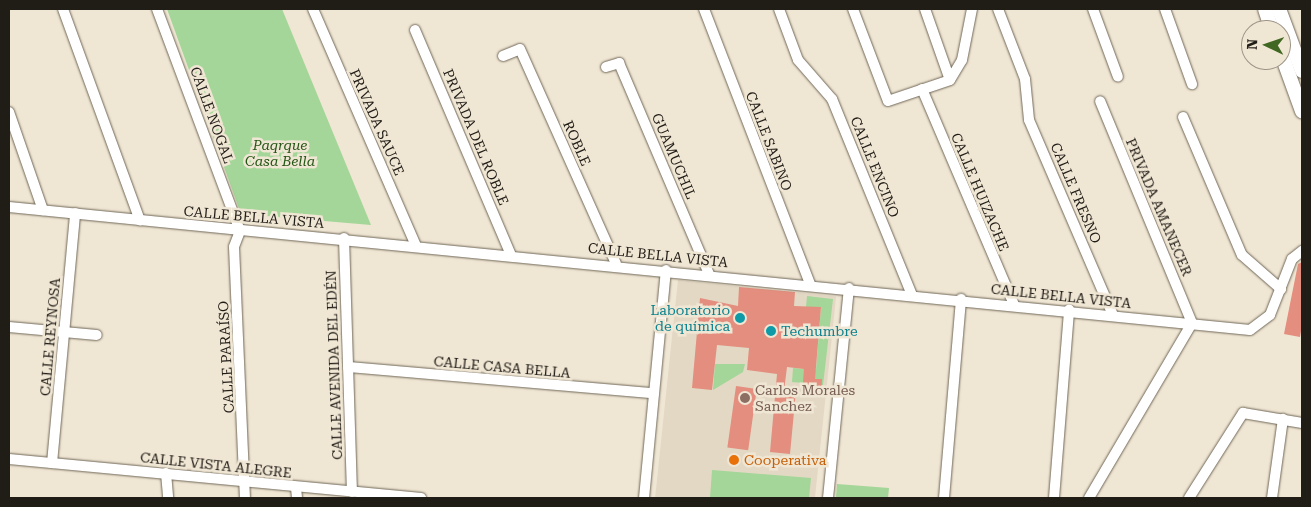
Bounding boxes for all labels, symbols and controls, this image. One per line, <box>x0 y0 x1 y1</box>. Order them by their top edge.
north arrow <box>1241 20 1291 70</box>
text: N <box>1244 38 1260 50</box>
street label: CALLE NOGAL <box>187 64 237 166</box>
street label: PRIVADA SAUCE <box>346 66 408 178</box>
street label: PRIVADA DEL ROBLE <box>440 66 512 208</box>
street label: CALLE SABINO <box>742 89 796 193</box>
street label: GUAMUCHIL <box>648 111 700 201</box>
street label: CALLE ENCINO <box>847 114 903 220</box>
street label: ROBLE <box>560 118 594 168</box>
street label: CALLE HUIZACHE <box>948 130 1012 254</box>
street label: PRIVADA AMANECER <box>1122 136 1196 278</box>
park label: Paqrque Casa Bella <box>245 137 315 170</box>
street label: CALLE FRESNO <box>1047 140 1105 246</box>
street label: CALLE BELLA VISTA <box>183 202 325 232</box>
street label: CALLE BELLA VISTA <box>587 239 729 271</box>
street label: CALLE AVENIDA DEL EDÉN <box>322 270 346 460</box>
street label: CALLE REYNOSA <box>36 277 64 397</box>
street label: CALLE BELLA VISTA <box>990 280 1132 312</box>
street label: CALLE PARAÍSO <box>215 300 237 414</box>
place label: Laboratorio de química <box>650 302 730 334</box>
marker: Laboratorio de química <box>734 312 746 324</box>
place label: Techumbre <box>781 323 858 339</box>
marker: Techumbre <box>765 325 777 337</box>
street label: CALLE CASA BELLA <box>433 353 571 381</box>
place label: Carlos Morales Sanchez <box>755 382 855 414</box>
marker: Carlos Morales Sanchez <box>739 392 751 404</box>
street label: CALLE VISTA ALEGRE <box>139 449 293 481</box>
place label: Cooperativa <box>744 452 826 468</box>
marker: Cooperativa <box>728 454 740 466</box>

